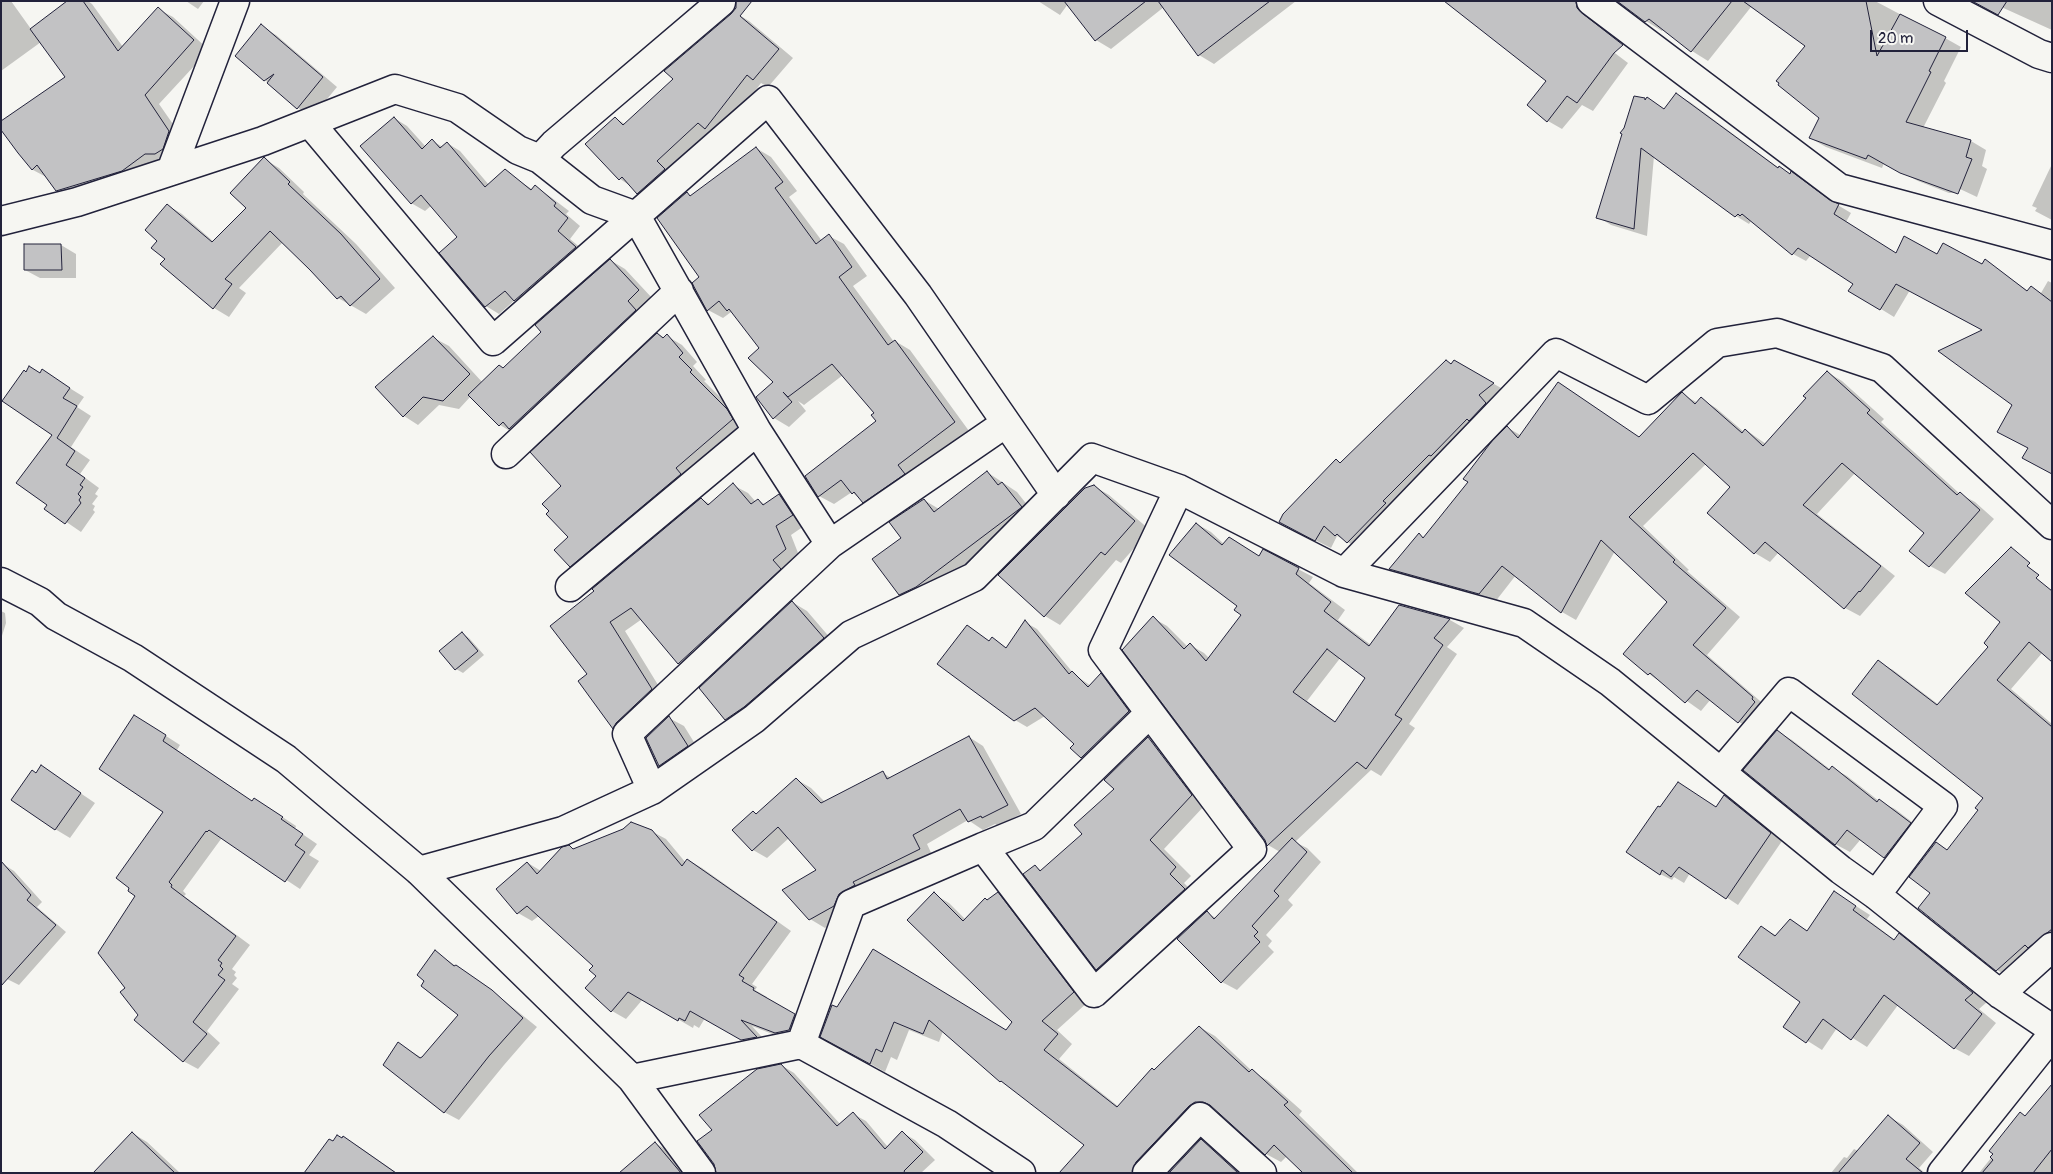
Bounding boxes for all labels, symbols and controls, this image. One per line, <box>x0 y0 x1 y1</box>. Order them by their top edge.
scale bar <box>1873 20 1970 52</box>
text: 20 m <box>1878 29 1913 48</box>

